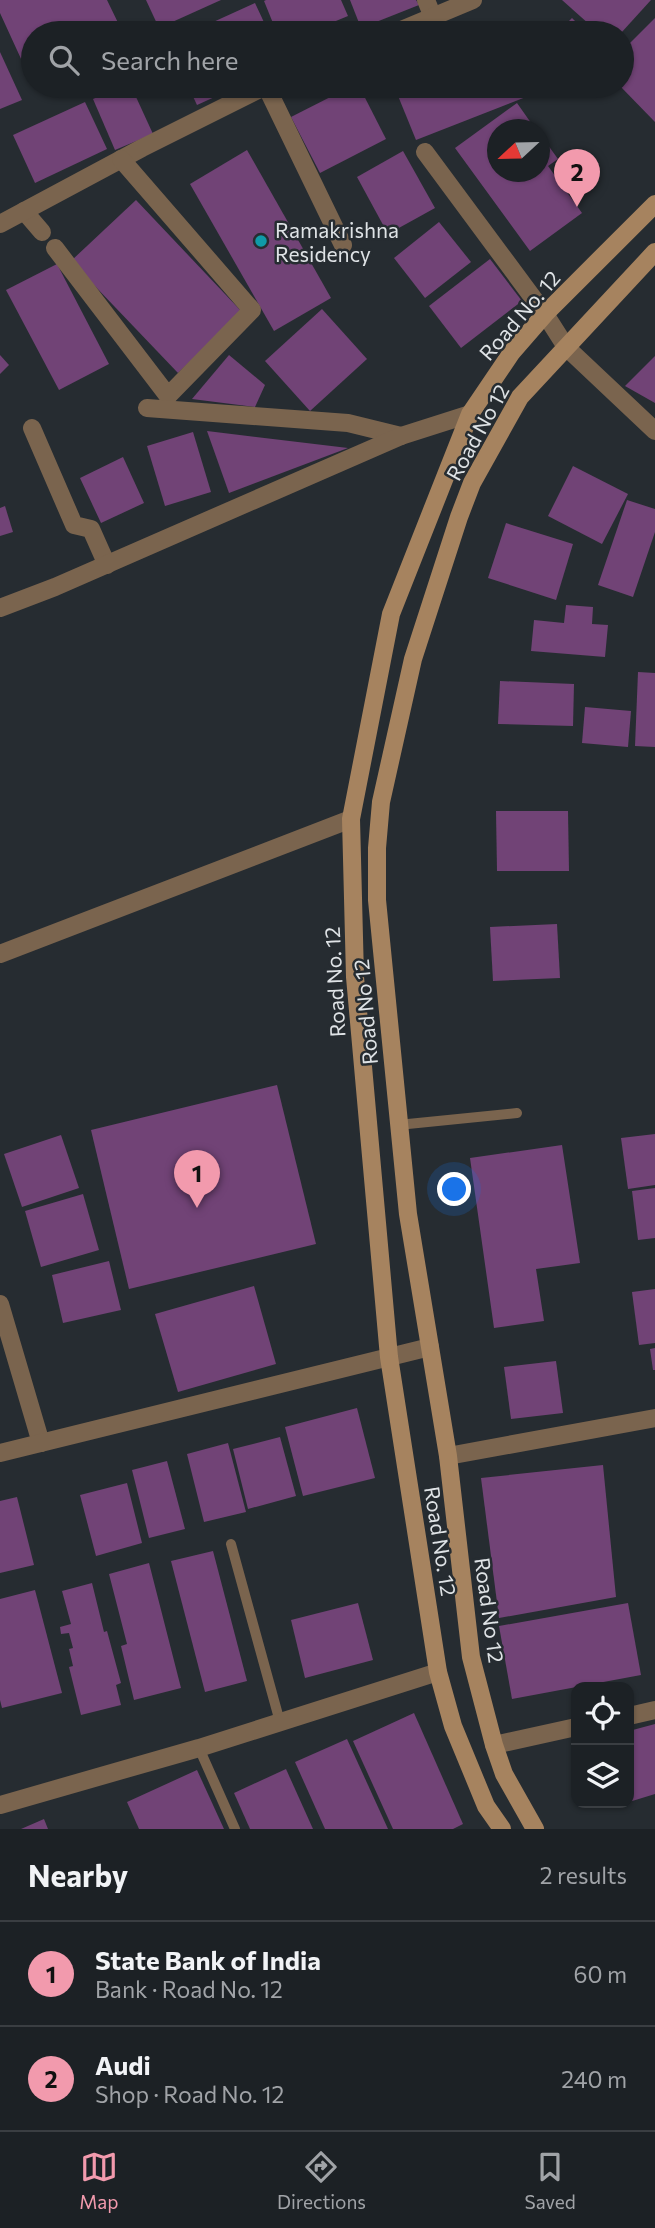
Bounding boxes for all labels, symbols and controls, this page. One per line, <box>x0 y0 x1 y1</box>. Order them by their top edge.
search box <box>21 21 634 98</box>
icon: search <box>45 41 83 79</box>
text: Search here <box>101 44 239 75</box>
north arrow <box>487 119 550 182</box>
pin: 2 <box>554 149 600 207</box>
place label: Ramakrishna Residency <box>275 217 399 266</box>
marker: Ramakrishna Residency <box>253 233 269 249</box>
street label: Road No. 12 <box>473 265 565 365</box>
street label: Road No 12 <box>440 380 514 484</box>
street label: Road No. 12 <box>319 926 349 1038</box>
street label: Road No 12 <box>348 958 382 1066</box>
pin: 1 <box>174 1150 220 1208</box>
your location <box>437 1172 471 1206</box>
street label: Road No. 12 <box>420 1484 462 1598</box>
street label: Road No 12 <box>470 1556 510 1664</box>
map controls <box>571 1682 634 1808</box>
button: locate <box>571 1682 634 1745</box>
button: layers <box>571 1745 634 1808</box>
text: Nearby <box>28 1856 128 1893</box>
text: 2 results <box>540 1861 627 1889</box>
text: State Bank of India <box>95 1944 321 1975</box>
text: 1 <box>46 1960 56 1988</box>
text: 60 m <box>574 1960 627 1988</box>
text: Bank · Road No. 12 <box>95 1975 283 2003</box>
text: Audi <box>95 2049 151 2080</box>
text: 2 <box>44 2065 58 2093</box>
text: 240 m <box>561 2065 627 2093</box>
text: Shop · Road No. 12 <box>95 2080 284 2108</box>
tab: Map <box>79 2148 118 2213</box>
tab: Directions <box>277 2148 366 2213</box>
tab: Saved <box>524 2148 576 2213</box>

